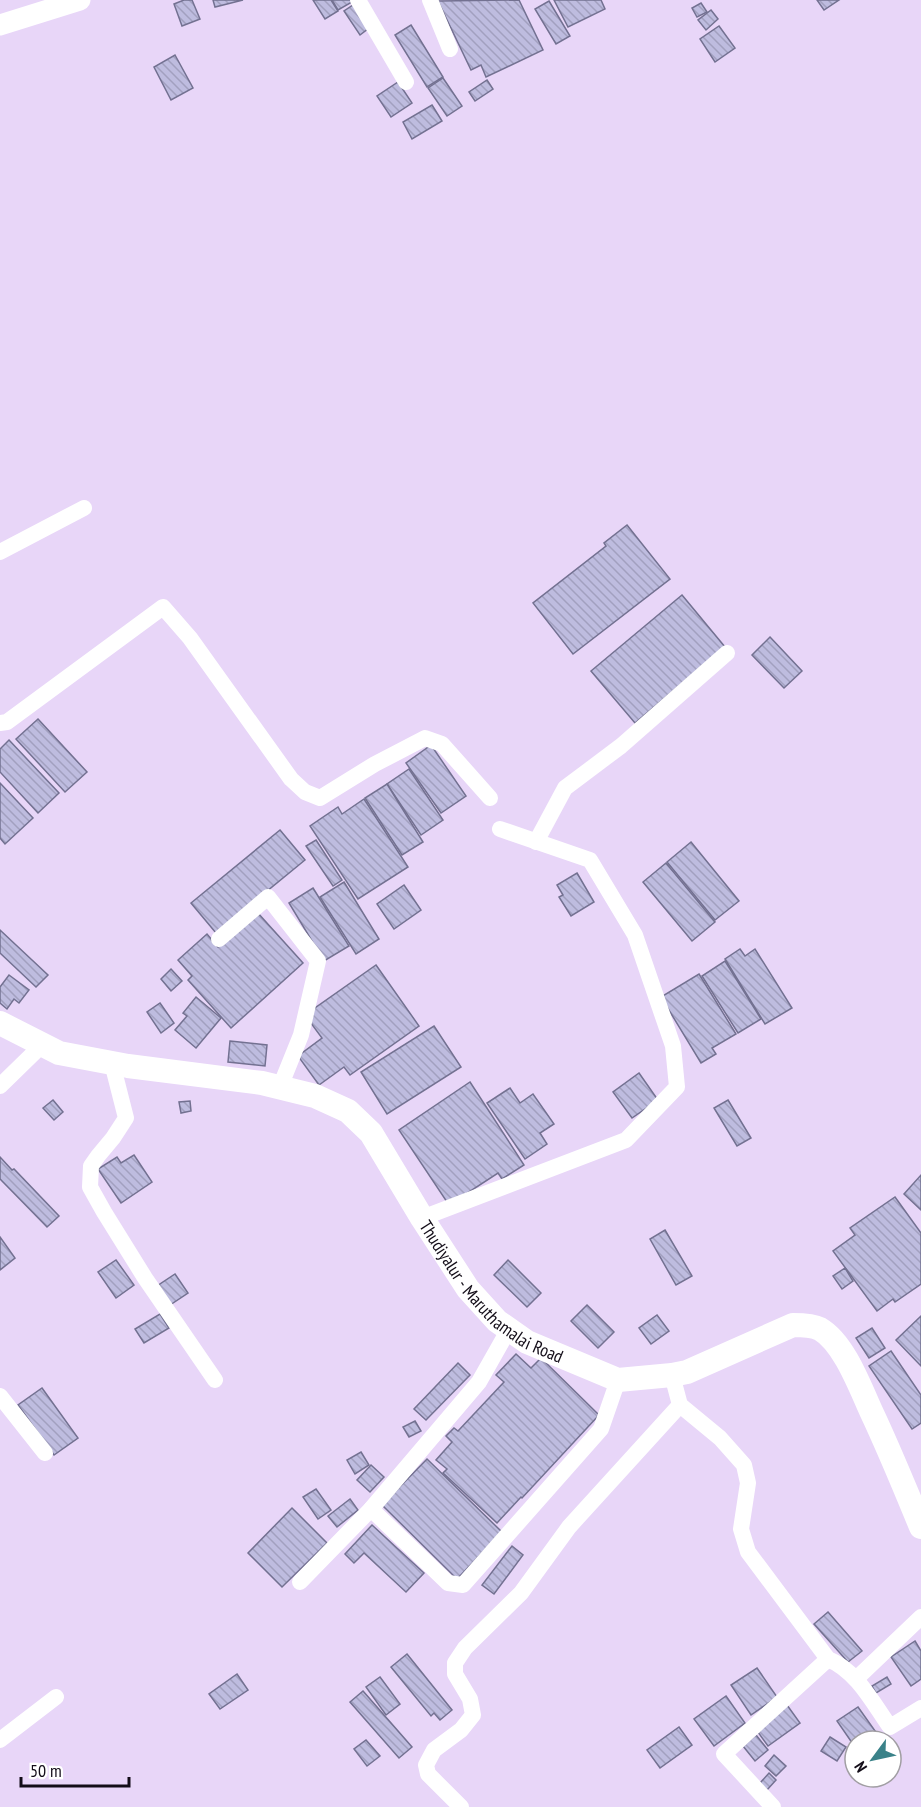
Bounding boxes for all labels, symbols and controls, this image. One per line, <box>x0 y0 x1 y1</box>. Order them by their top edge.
street label: Thudiyalur - Maruthamalai Road <box>415 1216 567 1367</box>
north arrow <box>843 1729 903 1789</box>
scale bar <box>21 1750 129 1788</box>
text: N <box>850 1758 871 1776</box>
text: 50 m <box>30 1759 62 1782</box>

